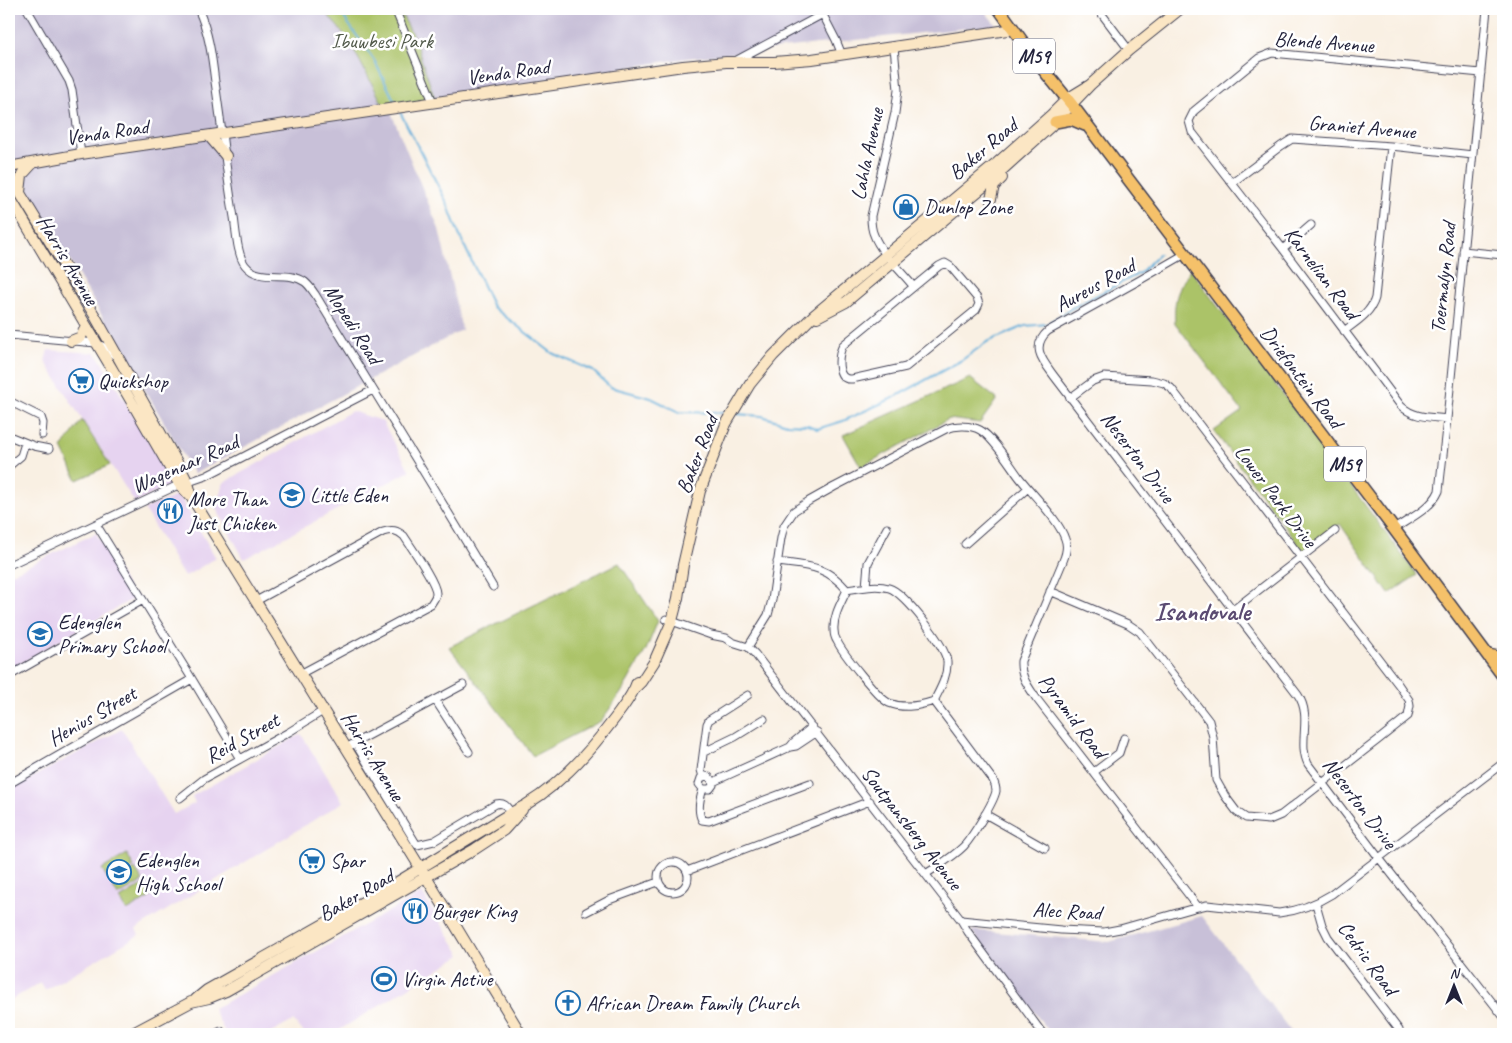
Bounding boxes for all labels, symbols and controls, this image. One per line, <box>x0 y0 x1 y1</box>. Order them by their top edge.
street label: Blende Avenue <box>1274 26 1376 59</box>
park label: Ibuwbesi Park <box>331 28 434 54</box>
road number: M59 <box>1013 38 1055 74</box>
street label: Venda Road <box>465 53 554 91</box>
street label: Lahla Avenue <box>845 105 890 202</box>
street label: Graniet Avenue <box>1307 109 1418 145</box>
street label: Baker Road <box>943 111 1025 185</box>
street label: Venda Road <box>64 113 153 151</box>
shop icon: Dunlop Zone <box>893 194 919 220</box>
place label: Dunlop Zone <box>924 194 1014 220</box>
street label: Harris Avenue <box>31 210 106 311</box>
street label: Toermalyn Road <box>1424 219 1462 335</box>
street label: Karnelian Road <box>1279 222 1367 327</box>
street label: Aureus Road <box>1050 251 1142 318</box>
street label: Mopedi Road <box>318 279 389 371</box>
street label: Driefontein Road <box>1255 321 1351 436</box>
supermarket icon: Quickshop <box>68 368 94 394</box>
place label: Quickshop <box>98 368 169 394</box>
street label: Neserton Drive <box>1095 406 1181 509</box>
street label: Baker Road <box>670 408 725 497</box>
street label: Wagenaar Road <box>128 427 246 499</box>
street label: Lower Park Drive <box>1229 440 1324 553</box>
road number: M59 <box>1324 446 1366 482</box>
school or university icon: Little Eden <box>279 482 305 508</box>
place label: Little Eden <box>310 482 389 508</box>
place label: More Than Just Chicken <box>187 486 277 536</box>
restaurant icon: More Than Just Chicken <box>157 498 183 524</box>
district label: Isandovale <box>1154 595 1252 628</box>
place label: Edenglen Primary School <box>58 609 169 659</box>
school or university icon: Edenglen Primary School <box>27 621 53 647</box>
street label: Pyramid Road <box>1033 669 1115 766</box>
street label: Henius Street <box>43 679 142 752</box>
street label: Reid Street <box>201 706 285 769</box>
street label: Harris Avenue <box>335 706 411 807</box>
street label: Neserton Drive <box>1317 752 1403 855</box>
street label: Soutpansberg Avenue <box>856 761 970 897</box>
place label: Edenglen High School <box>136 847 224 897</box>
supermarket icon: Spar <box>299 848 325 874</box>
place label: Spar <box>330 848 366 874</box>
school or university icon: Edenglen High School <box>106 859 132 885</box>
street label: Baker Road <box>314 862 401 927</box>
street label: Alec Road <box>1032 896 1105 926</box>
restaurant icon: Burger King <box>402 898 428 924</box>
place label: Burger King <box>432 898 518 924</box>
street label: Cedric Road <box>1332 916 1406 1003</box>
north arrow <box>1430 960 1480 1010</box>
text: N <box>1450 965 1461 982</box>
sports icon: Virgin Active <box>371 966 397 992</box>
place label: Virgin Active <box>402 966 495 992</box>
church icon: African Dream Family Church <box>555 990 581 1016</box>
place label: African Dream Family Church <box>586 990 800 1016</box>

